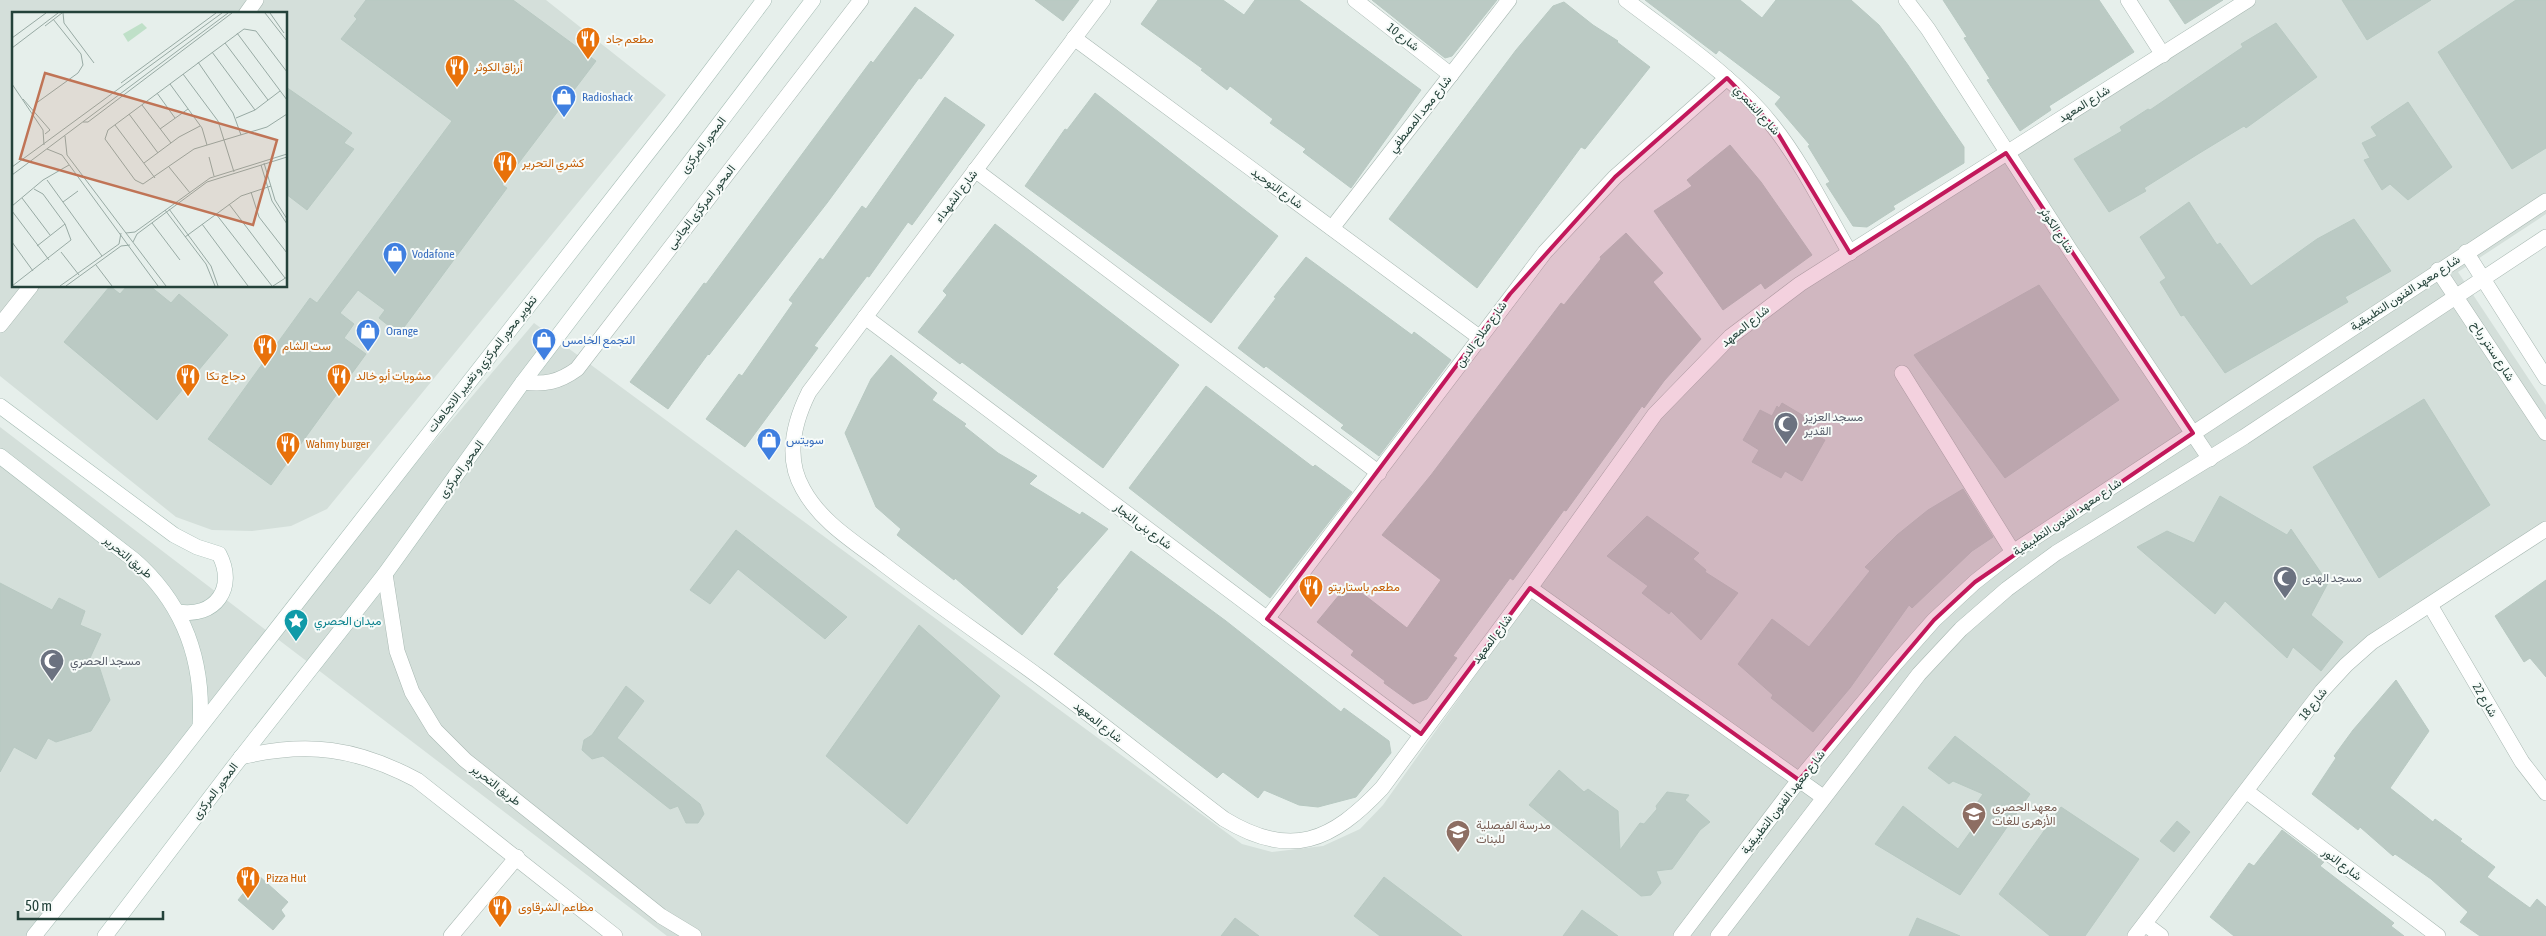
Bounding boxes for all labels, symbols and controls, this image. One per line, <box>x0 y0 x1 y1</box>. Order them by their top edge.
inset map <box>12 12 288 288</box>
street label: شارع 10 <box>1383 20 1422 56</box>
restaurant icon: مطعم جاد <box>575 26 601 60</box>
place label: مطعم جاد <box>606 32 654 47</box>
restaurant icon: أرزاق الكوثر <box>444 54 470 88</box>
place label: أرزاق الكوثر <box>473 60 523 75</box>
street label: شارع مجد المصطفي <box>1386 73 1457 157</box>
street label: شارع الشمري <box>1729 82 1783 140</box>
street label: شارع المعهد <box>2056 83 2113 127</box>
shop icon: Radioshack <box>551 84 577 118</box>
place label: Radioshack <box>582 90 634 104</box>
street label: المحور المركزى <box>677 114 730 177</box>
restaurant icon: كشري التحرير <box>492 150 518 184</box>
place label: كشري التحرير <box>521 156 584 173</box>
street label: المحور المركزى الجانبى <box>664 162 739 253</box>
street label: شارع التوحيد <box>1247 165 1306 213</box>
street label: شارع الشهداء <box>932 167 982 226</box>
street label: شارع الكوثر <box>2035 204 2077 257</box>
shop icon: Vodafone <box>382 241 408 275</box>
place label: Vodafone <box>412 247 455 261</box>
street label: شارع معهد الفنون التطبيقية <box>2347 252 2464 335</box>
street label: تطوير محور المركزي و تغيير الاتجاهات <box>424 293 542 437</box>
street label: شارع صلاح الدين <box>1452 298 1511 371</box>
street label: شارع المعهد <box>1718 302 1773 351</box>
shop icon: Orange <box>355 318 381 352</box>
street label: شارع سنتر رباح <box>2467 319 2517 385</box>
place label: Orange <box>386 324 418 338</box>
shop icon: التجمع الخامس <box>531 327 557 361</box>
restaurant icon: ست الشام <box>252 333 278 367</box>
place label: التجمع الخامس <box>562 333 635 349</box>
place label: ست الشام <box>282 339 331 354</box>
restaurant icon: دجاج تكا <box>175 363 201 397</box>
restaurant icon: مشويات أبو خالد <box>326 363 352 397</box>
place label: دجاج تكا <box>206 369 246 385</box>
place label: مشويات أبو خالد <box>356 369 431 384</box>
place label: مسجد العزيز القدير <box>1803 410 1863 439</box>
mosque icon: مسجد العزيز القدير <box>1773 411 1799 445</box>
shop icon: سويتس <box>756 427 782 461</box>
restaurant icon: Wahmy burger <box>275 431 301 465</box>
place label: سويتس <box>786 433 824 448</box>
place label: Wahmy burger <box>306 437 370 451</box>
street label: المحور المركزى <box>436 438 487 501</box>
street label: شارع معهد الفنون التطبيقية <box>2010 475 2125 560</box>
street label: شارع بنى النجار <box>1109 499 1175 554</box>
street label: طريق التحرير <box>99 532 155 582</box>
mosque icon: مسجد الهدى <box>2272 565 2298 599</box>
place label: مسجد الهدى <box>2302 571 2362 586</box>
restaurant icon: مطعم باستاريتو <box>1298 574 1324 608</box>
place label: مطعم باستاريتو <box>1328 580 1400 595</box>
place icon: ميدان الحصري <box>283 608 309 642</box>
street label: شارع المعهد <box>1469 612 1517 668</box>
place label: ميدان الحصري <box>314 614 382 631</box>
mosque icon: مسجد الحصري <box>39 648 65 682</box>
place label: مسجد الحصري <box>70 654 141 671</box>
street label: شارع 22 <box>2468 680 2500 721</box>
street label: شارع 18 <box>2296 685 2332 724</box>
street label: شارع المعهد <box>1070 699 1125 747</box>
street label: شارع معهد الفنون التطبيقية <box>1738 747 1830 858</box>
street label: المحور المركزى <box>189 760 242 823</box>
street label: طريق التحرير <box>467 761 524 810</box>
place label: معهد الحصرى الأزهرى للغات <box>1992 800 2057 829</box>
school or university icon: معهد الحصرى الأزهرى للغات <box>1961 801 1987 835</box>
place label: مدرسة الفيصلية للبنات <box>1476 818 1551 846</box>
school or university icon: مدرسة الفيصلية للبنات <box>1445 819 1471 853</box>
street label: شارع النور <box>2318 844 2364 885</box>
restaurant icon: Pizza Hut <box>235 865 261 899</box>
place label: Pizza Hut <box>266 871 307 885</box>
scale bar <box>18 888 162 920</box>
restaurant icon: مطاعم الشرقاوى <box>487 894 513 928</box>
text: 50 m <box>25 897 52 914</box>
place label: مطاعم الشرقاوى <box>518 900 594 915</box>

